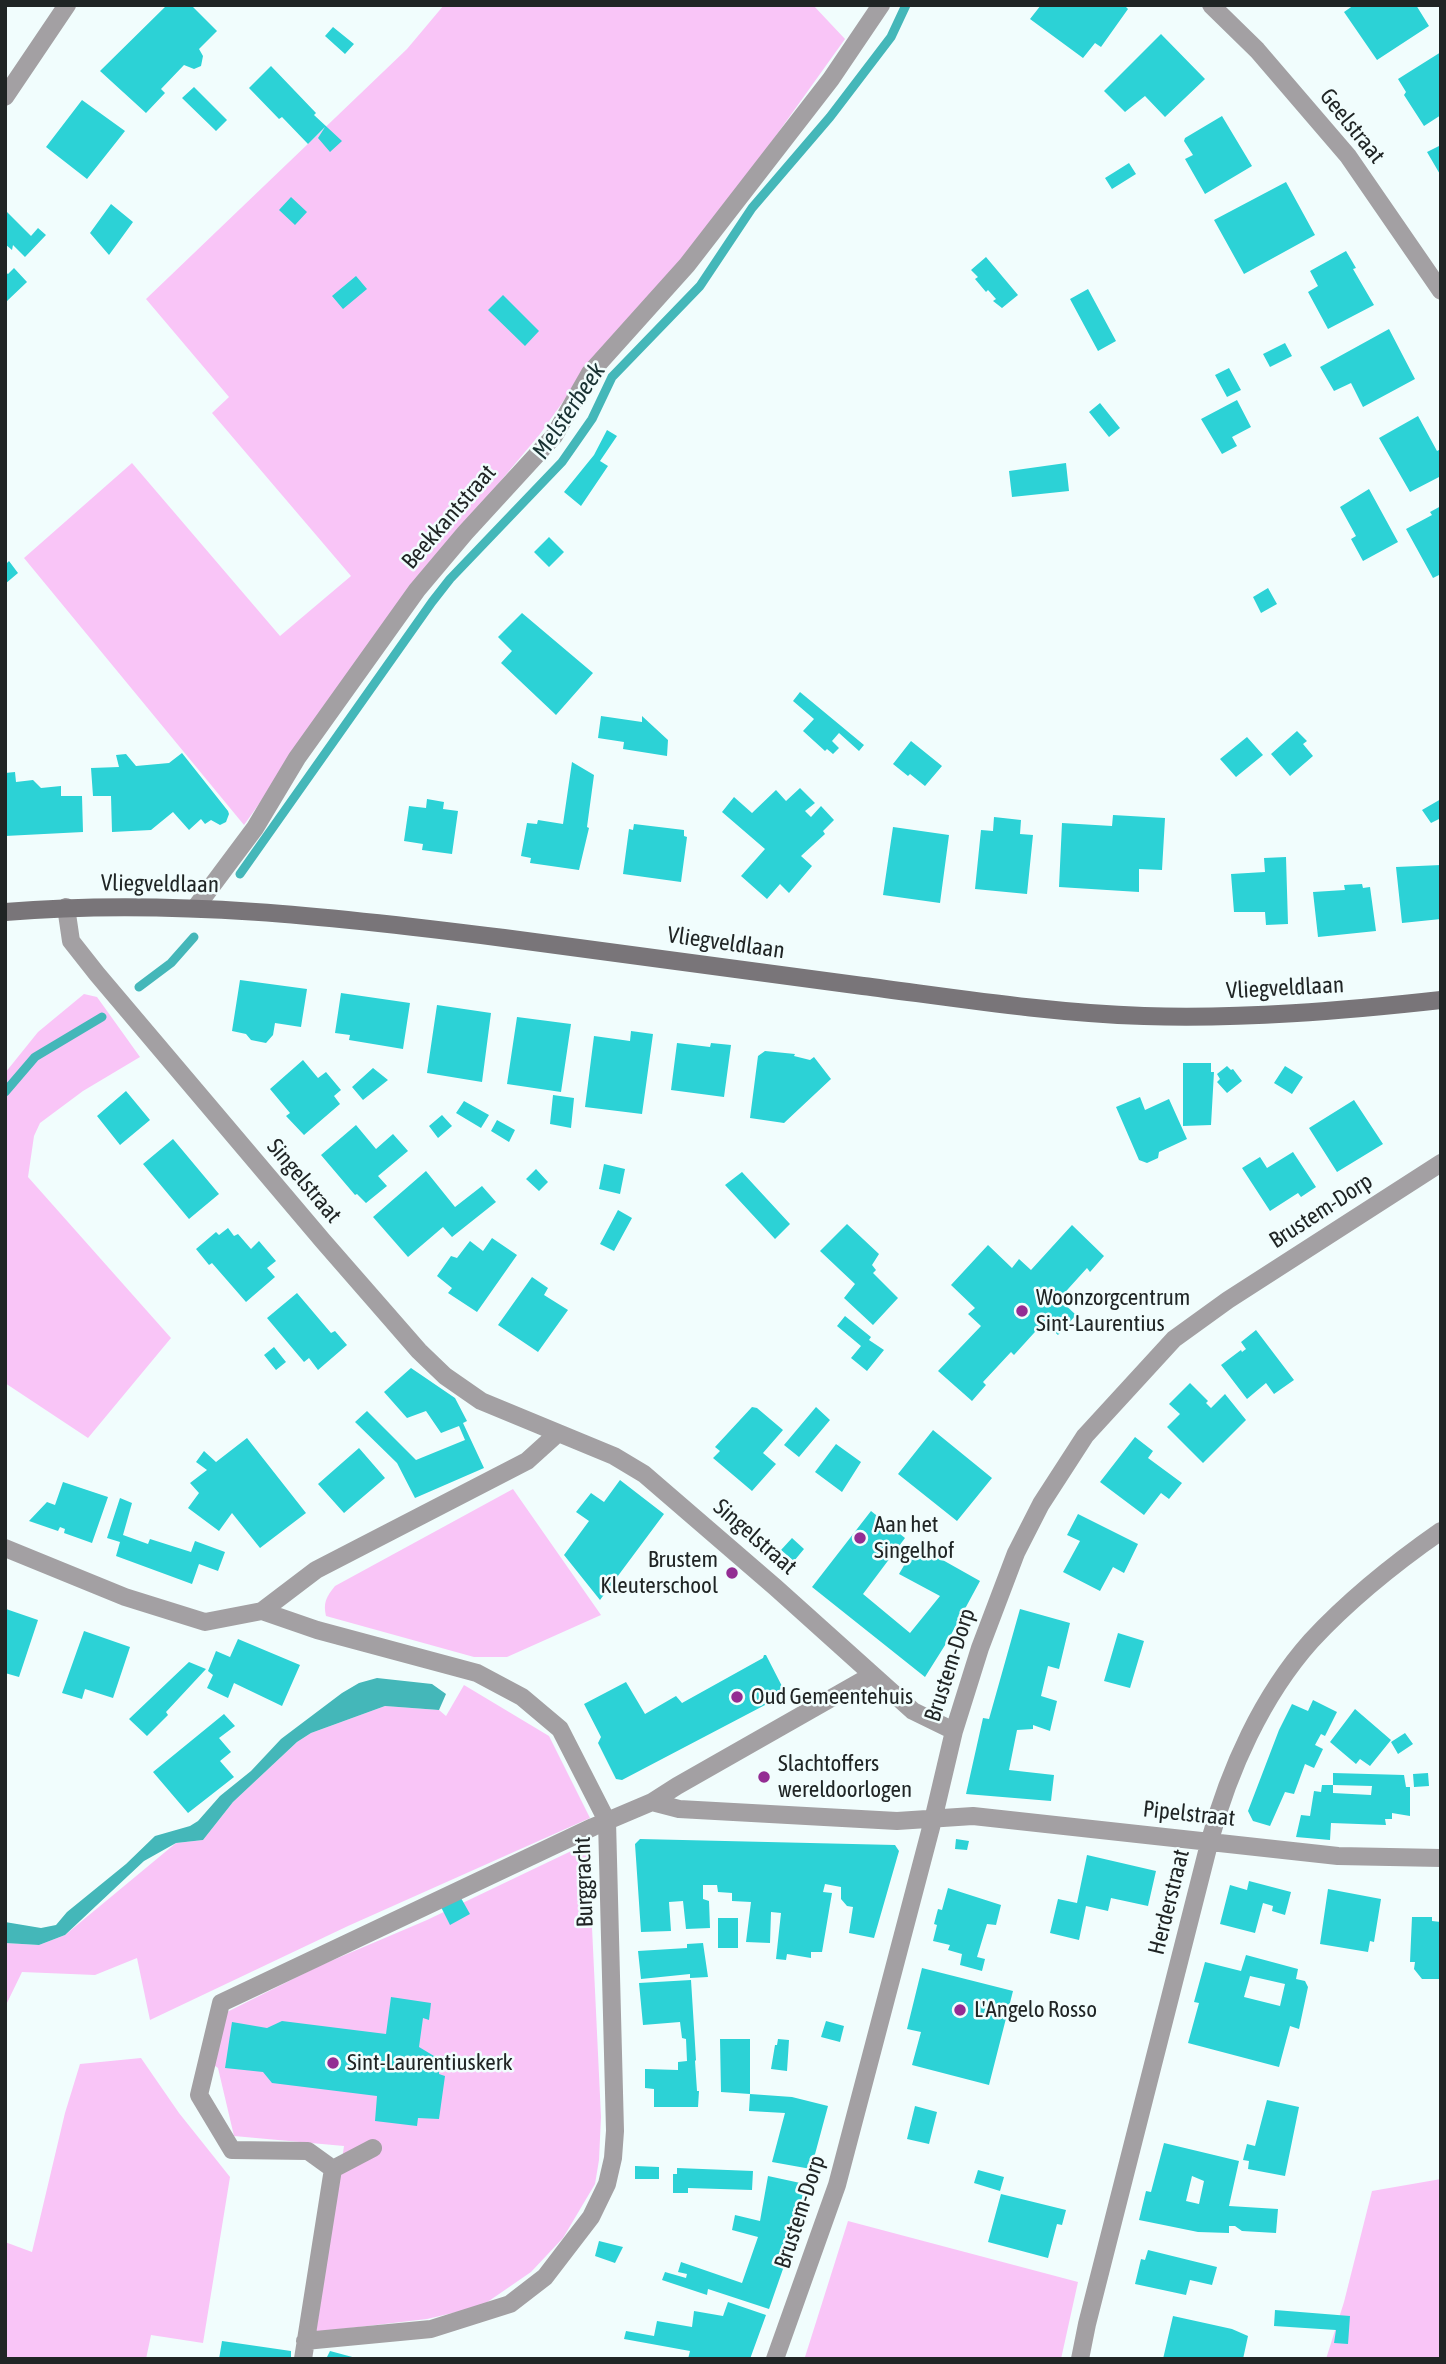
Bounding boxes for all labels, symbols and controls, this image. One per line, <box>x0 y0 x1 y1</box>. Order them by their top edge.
street label: Geelstraat <box>1314 83 1390 169</box>
water label: Melsterbeek <box>526 357 612 465</box>
street label: Beekkantstraat <box>396 459 502 575</box>
street label: Vliegveldlaan <box>101 869 219 899</box>
street label: Vliegveldlaan <box>666 921 786 965</box>
street label: Vliegveldlaan <box>1225 971 1345 1005</box>
street label: Singelstraat <box>261 1133 347 1229</box>
street label: Brustem-Dorp <box>1264 1167 1378 1255</box>
place label: Woonzorgcentrum Sint-Laurentius <box>1036 1284 1190 1338</box>
marker: Woonzorgcentrum Sint-Laurentius <box>1014 1303 1030 1319</box>
street label: Singelstraat <box>708 1493 802 1581</box>
place label: Aan het Singelhof <box>874 1511 954 1565</box>
marker: Aan het Singelhof <box>852 1530 868 1546</box>
place label: Brustem Kleuterschool <box>600 1546 718 1600</box>
marker: Brustem Kleuterschool <box>724 1565 740 1581</box>
street label: Brustem-Dorp <box>919 1605 981 1725</box>
place label: Oud Gemeentehuis <box>751 1683 913 1711</box>
marker: Oud Gemeentehuis <box>729 1689 745 1705</box>
place label: Slachtoffers wereldoorlogen <box>778 1750 912 1804</box>
marker: Slachtoffers wereldoorlogen <box>756 1769 772 1785</box>
street label: Pipelstraat <box>1142 1795 1236 1833</box>
street label: Burggracht <box>569 1836 599 1928</box>
street label: Herderstraat <box>1143 1846 1195 1958</box>
place label: L'Angelo Rosso <box>974 1996 1097 2024</box>
marker: L'Angelo Rosso <box>952 2002 968 2018</box>
place label: Sint-Laurentiuskerk <box>347 2049 513 2077</box>
marker: Sint-Laurentiuskerk <box>325 2055 341 2071</box>
street label: Brustem-Dorp <box>769 2152 831 2272</box>

